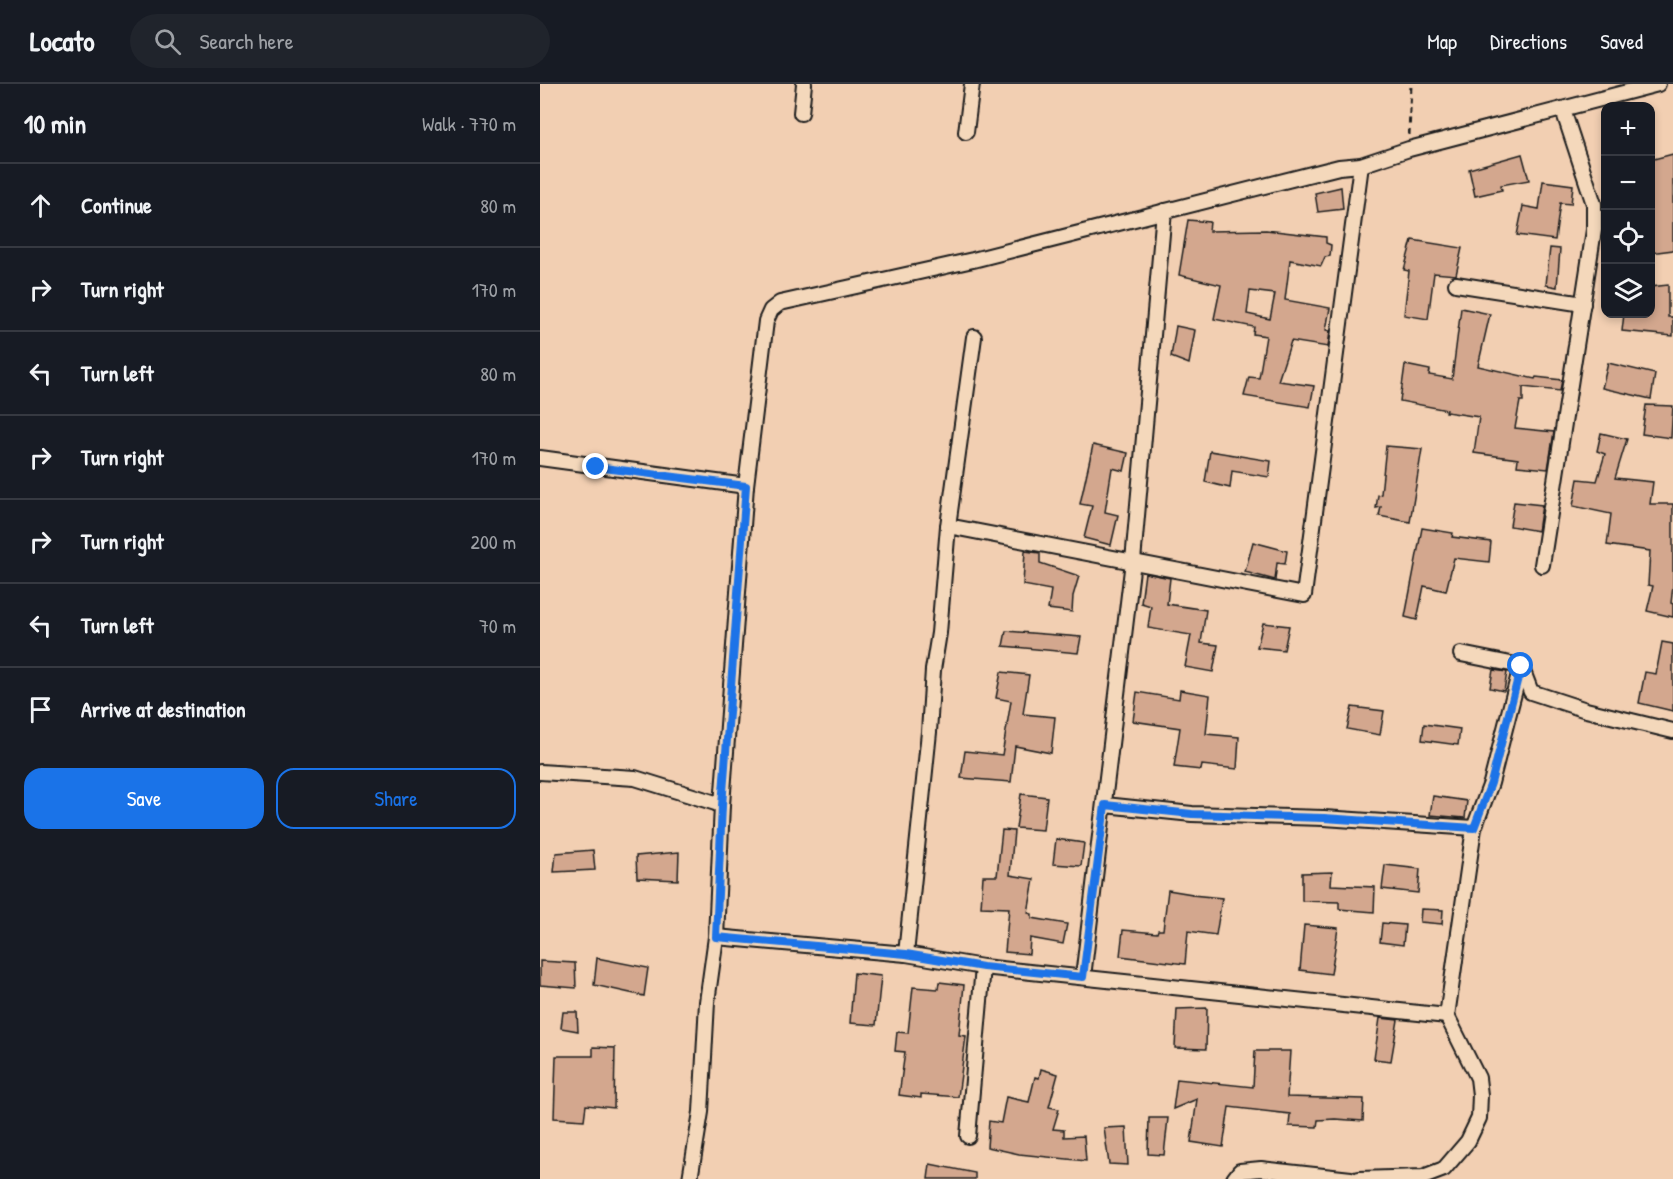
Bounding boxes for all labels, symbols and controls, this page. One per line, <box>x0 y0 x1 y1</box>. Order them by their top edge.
search box <box>130 14 550 68</box>
text: Locato <box>30 22 94 60</box>
icon: search <box>151 25 184 58</box>
text: Search here <box>199 26 293 56</box>
text: Map <box>1427 27 1457 56</box>
text: Directions <box>1490 27 1567 56</box>
text: Saved <box>1600 27 1643 56</box>
map controls <box>1601 102 1655 318</box>
button: + <box>1601 102 1655 156</box>
text: 10 min <box>24 106 86 141</box>
text: Walk · 770 m <box>422 110 516 137</box>
button: − <box>1601 156 1655 210</box>
icon: ahead <box>24 189 57 222</box>
text: Continue <box>81 190 152 220</box>
text: 80 m <box>480 192 516 219</box>
button: locate <box>1601 210 1655 264</box>
button: layers <box>1601 264 1655 318</box>
icon: right <box>24 273 57 306</box>
text: Turn right <box>81 274 164 304</box>
text: 170 m <box>472 276 516 303</box>
icon: left <box>24 357 57 390</box>
text: Turn left <box>81 358 154 388</box>
text: 80 m <box>480 360 516 387</box>
icon: right <box>24 441 57 474</box>
text: Turn right <box>81 442 164 472</box>
text: 170 m <box>472 444 516 471</box>
route end <box>582 453 608 479</box>
icon: right <box>24 525 57 558</box>
text: Turn right <box>81 526 164 556</box>
text: 200 m <box>471 528 516 555</box>
icon: left <box>24 609 57 642</box>
text: Turn left <box>81 610 154 640</box>
text: 70 m <box>479 612 516 639</box>
route start <box>1507 652 1533 678</box>
icon: arrive <box>24 693 57 726</box>
text: Arrive at destination <box>81 694 246 724</box>
button: Save <box>24 768 264 829</box>
button: Share <box>276 768 516 829</box>

